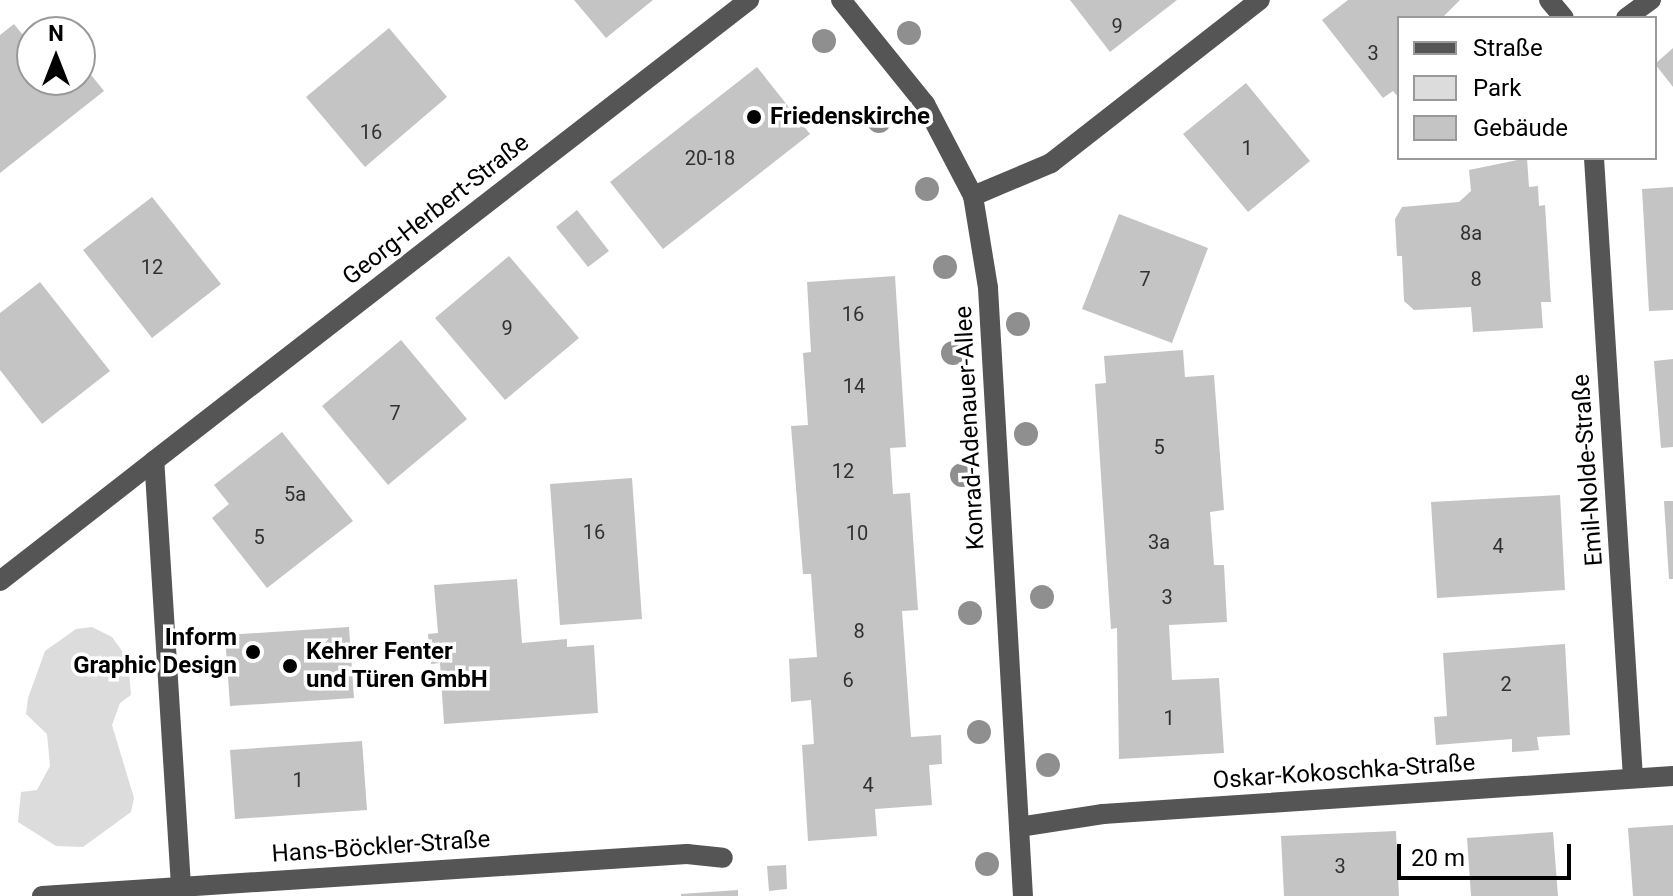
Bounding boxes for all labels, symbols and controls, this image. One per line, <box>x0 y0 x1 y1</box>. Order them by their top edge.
house number: 9 <box>1111 14 1123 38</box>
north arrow <box>16 16 96 96</box>
legend <box>1397 16 1657 160</box>
text: N <box>48 21 64 46</box>
text: Straße <box>1473 34 1543 62</box>
house number: 3 <box>1367 41 1379 65</box>
text: Park <box>1473 74 1521 102</box>
place label: Friedenskirche <box>770 103 930 131</box>
marker: Friedenskirche <box>745 108 763 126</box>
text: Gebäude <box>1473 114 1568 142</box>
house number: 16 <box>360 120 382 144</box>
street label: Georg-Herbert-Straße <box>337 128 535 292</box>
house number: 1 <box>1241 136 1253 160</box>
house number: 20-18 <box>685 146 735 170</box>
house number: 8a <box>1460 221 1482 245</box>
house number: 12 <box>141 255 163 279</box>
house number: 7 <box>1139 267 1151 291</box>
house number: 8 <box>1470 267 1482 291</box>
house number: 16 <box>842 302 864 326</box>
street label: Konrad-Adenauer-Allee <box>949 305 991 551</box>
house number: 9 <box>501 316 513 340</box>
street label: Emil-Nolde-Straße <box>1567 373 1609 567</box>
house number: 14 <box>843 374 865 398</box>
house number: 7 <box>389 401 401 425</box>
house number: 5 <box>1153 435 1165 459</box>
house number: 12 <box>832 459 854 483</box>
house number: 5a <box>284 482 306 506</box>
house number: 16 <box>583 520 605 544</box>
house number: 10 <box>846 521 868 545</box>
house number: 5 <box>253 525 265 549</box>
house number: 3a <box>1148 530 1170 554</box>
house number: 4 <box>1492 534 1504 558</box>
house number: 3 <box>1161 585 1173 609</box>
house number: 8 <box>853 619 865 643</box>
place label: Inform Graphic Design <box>73 624 237 680</box>
place label: Kehrer Fenter und Türen GmbH <box>306 638 488 694</box>
marker: Inform Graphic Design <box>244 643 262 661</box>
marker: Kehrer Fenter und Türen GmbH <box>281 657 299 675</box>
house number: 6 <box>842 668 854 692</box>
house number: 2 <box>1500 672 1512 696</box>
house number: 1 <box>1163 706 1175 730</box>
street label: Oskar-Kokoschka-Straße <box>1212 748 1476 796</box>
house number: 1 <box>292 768 304 792</box>
house number: 4 <box>862 773 874 797</box>
street label: Hans-Böckler-Straße <box>271 825 491 869</box>
scale bar <box>1401 828 1575 878</box>
text: 20 m <box>1411 844 1465 872</box>
house number: 3 <box>1334 854 1346 878</box>

